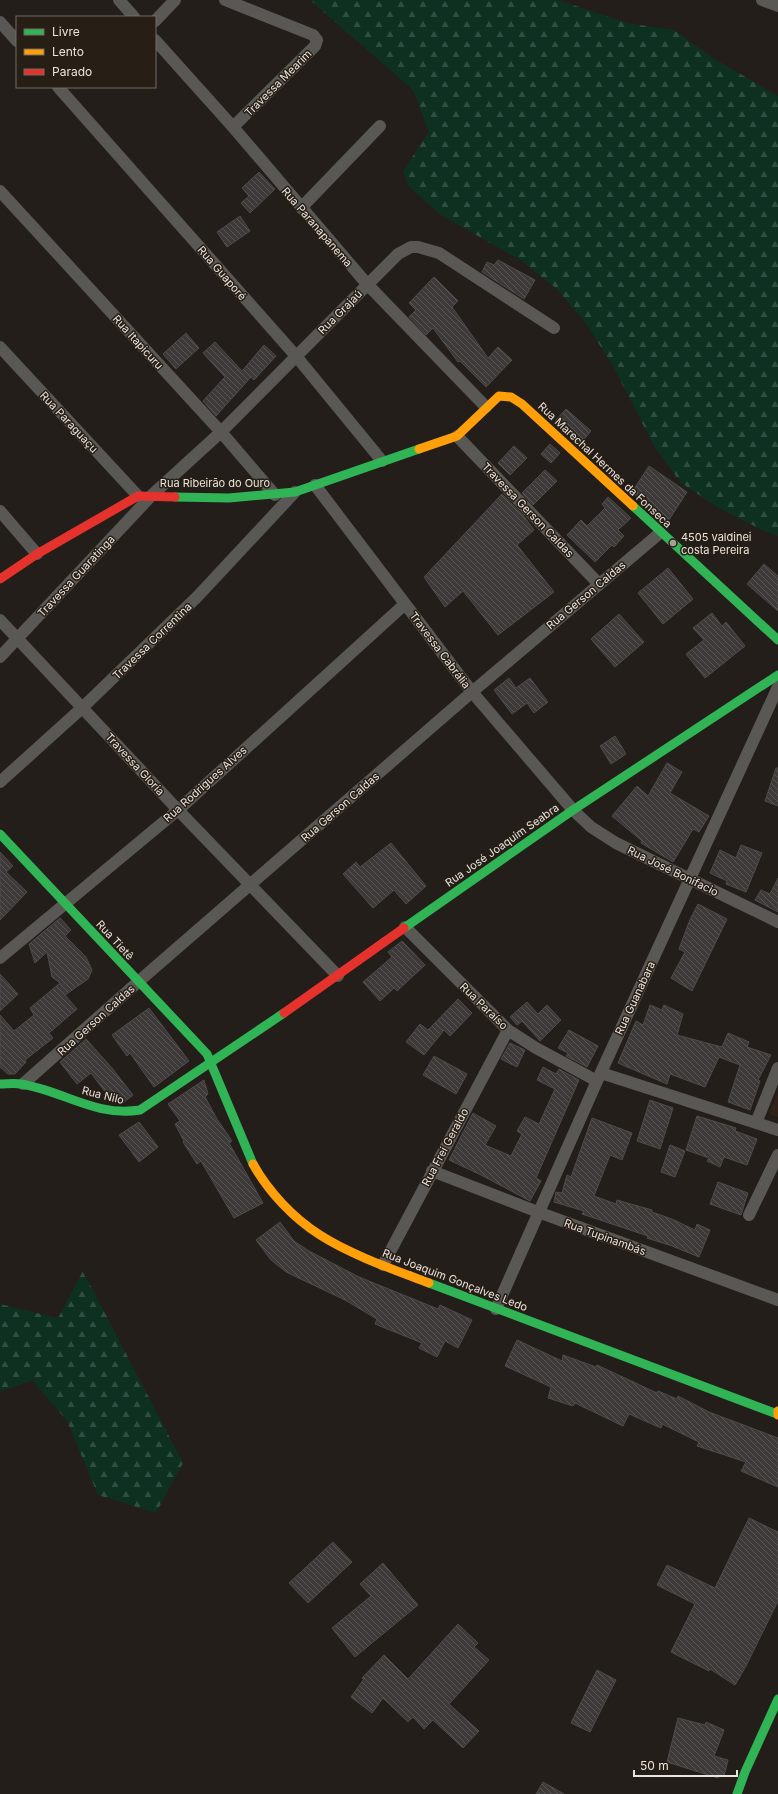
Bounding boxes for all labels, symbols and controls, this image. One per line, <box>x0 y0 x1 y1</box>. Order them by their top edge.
legend <box>16 16 156 88</box>
text: Livre <box>52 24 80 39</box>
text: Lento <box>52 44 84 59</box>
street label: Travessa Mearim <box>242 47 314 119</box>
text: Parado <box>52 64 92 79</box>
street label: Rua Paranapanema <box>279 184 355 270</box>
street label: Rua Guaporé <box>195 243 249 303</box>
street label: Rua Grajaú <box>315 287 365 337</box>
street label: Rua Itapicuru <box>110 312 166 372</box>
street label: Rua Paraguaçu <box>37 388 101 456</box>
street label: Rua Marechal Hermes da Fonseca <box>535 399 675 531</box>
street label: Travessa Gerson Caldas <box>479 460 577 560</box>
street label: Rua Ribeirão do Ouro <box>160 476 271 490</box>
place label: 4505 valdinei costa Pereira <box>681 530 751 557</box>
street label: Travessa Guaratinga <box>34 532 118 620</box>
marker: 4505 valdinei costa Pereira <box>668 538 678 548</box>
street label: Rua Gerson Caldas <box>543 558 629 632</box>
street label: Travessa Correntina <box>109 600 195 682</box>
street label: Travessa Cabrália <box>407 609 473 691</box>
street label: Travessa Gloria <box>102 730 168 798</box>
street label: Rua Rodrigues Alves <box>161 743 250 825</box>
street label: Rua Gerson Caldas <box>298 769 382 845</box>
street label: Rua José Joaquim Seabra <box>442 800 562 890</box>
street label: Rua José Bonifacio <box>625 843 721 899</box>
street label: Rua Tietê <box>93 917 137 963</box>
street label: Rua Guanabara <box>612 959 658 1037</box>
street label: Rua Paraíso <box>457 980 511 1033</box>
street label: Rua Gerson Caldas <box>54 981 138 1058</box>
street label: Rua Nilo <box>80 1083 126 1107</box>
street label: Rua Frei Geraldo <box>419 1105 472 1188</box>
street label: Rua Tupinambás <box>562 1216 648 1258</box>
street label: Rua Joaquim Gonçalves Ledo <box>380 1246 530 1314</box>
scale bar <box>634 1752 737 1778</box>
text: 50 m <box>640 1758 669 1773</box>

